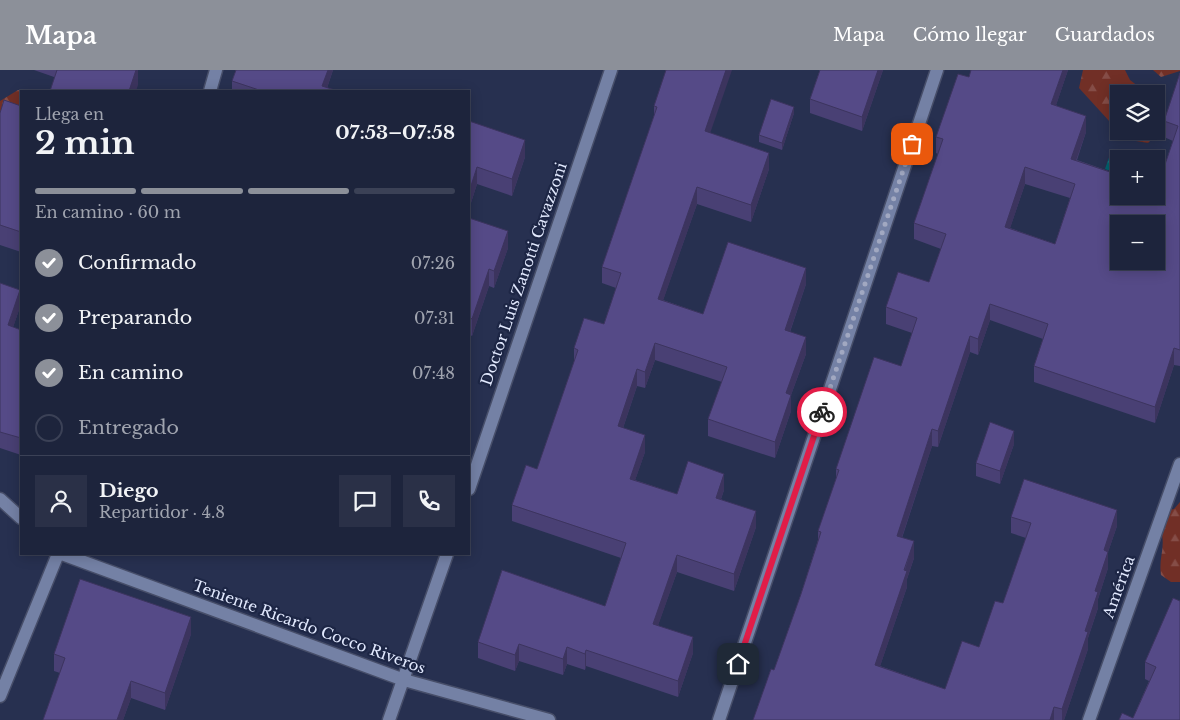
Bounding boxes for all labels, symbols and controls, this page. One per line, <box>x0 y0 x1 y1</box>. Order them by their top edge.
text: Mapa <box>25 21 97 50</box>
text: Mapa <box>833 24 885 46</box>
text: Cómo llegar <box>913 24 1027 46</box>
text: Guardados <box>1055 24 1155 46</box>
map controls <box>1110 85 1165 270</box>
button: layers <box>1110 85 1165 140</box>
text: Llega en <box>35 104 104 124</box>
text: 07:53–07:58 <box>335 121 455 144</box>
text: 2 min <box>35 123 135 163</box>
pin <box>891 123 933 165</box>
icon: bag <box>898 130 926 158</box>
button: + <box>1110 150 1165 205</box>
street label: Doctor Luis Zanotti Cavazzoni <box>476 160 571 388</box>
text: En camino · 60 m <box>35 202 181 222</box>
button: − <box>1110 215 1165 270</box>
icon: check <box>35 249 63 277</box>
text: Confirmado <box>78 251 196 274</box>
text: 07:26 <box>411 253 455 273</box>
icon: check <box>35 304 63 332</box>
text: Preparando <box>78 306 192 329</box>
text: 07:31 <box>414 308 455 328</box>
icon: check <box>35 359 63 387</box>
text: En camino <box>78 361 183 384</box>
text: 07:48 <box>412 363 455 383</box>
courier <box>797 387 847 437</box>
icon: bike <box>808 398 836 426</box>
text: Entregado <box>78 416 179 439</box>
button: person <box>35 475 87 527</box>
button: chat <box>339 475 391 527</box>
button: phone <box>403 475 455 527</box>
text: Diego <box>99 479 158 502</box>
text: Repartidor · 4.8 <box>99 502 225 522</box>
street label: América <box>1098 552 1139 622</box>
street label: Teniente Ricardo Cocco Riveros <box>190 575 428 678</box>
pin <box>717 643 759 685</box>
icon: home <box>724 650 752 678</box>

